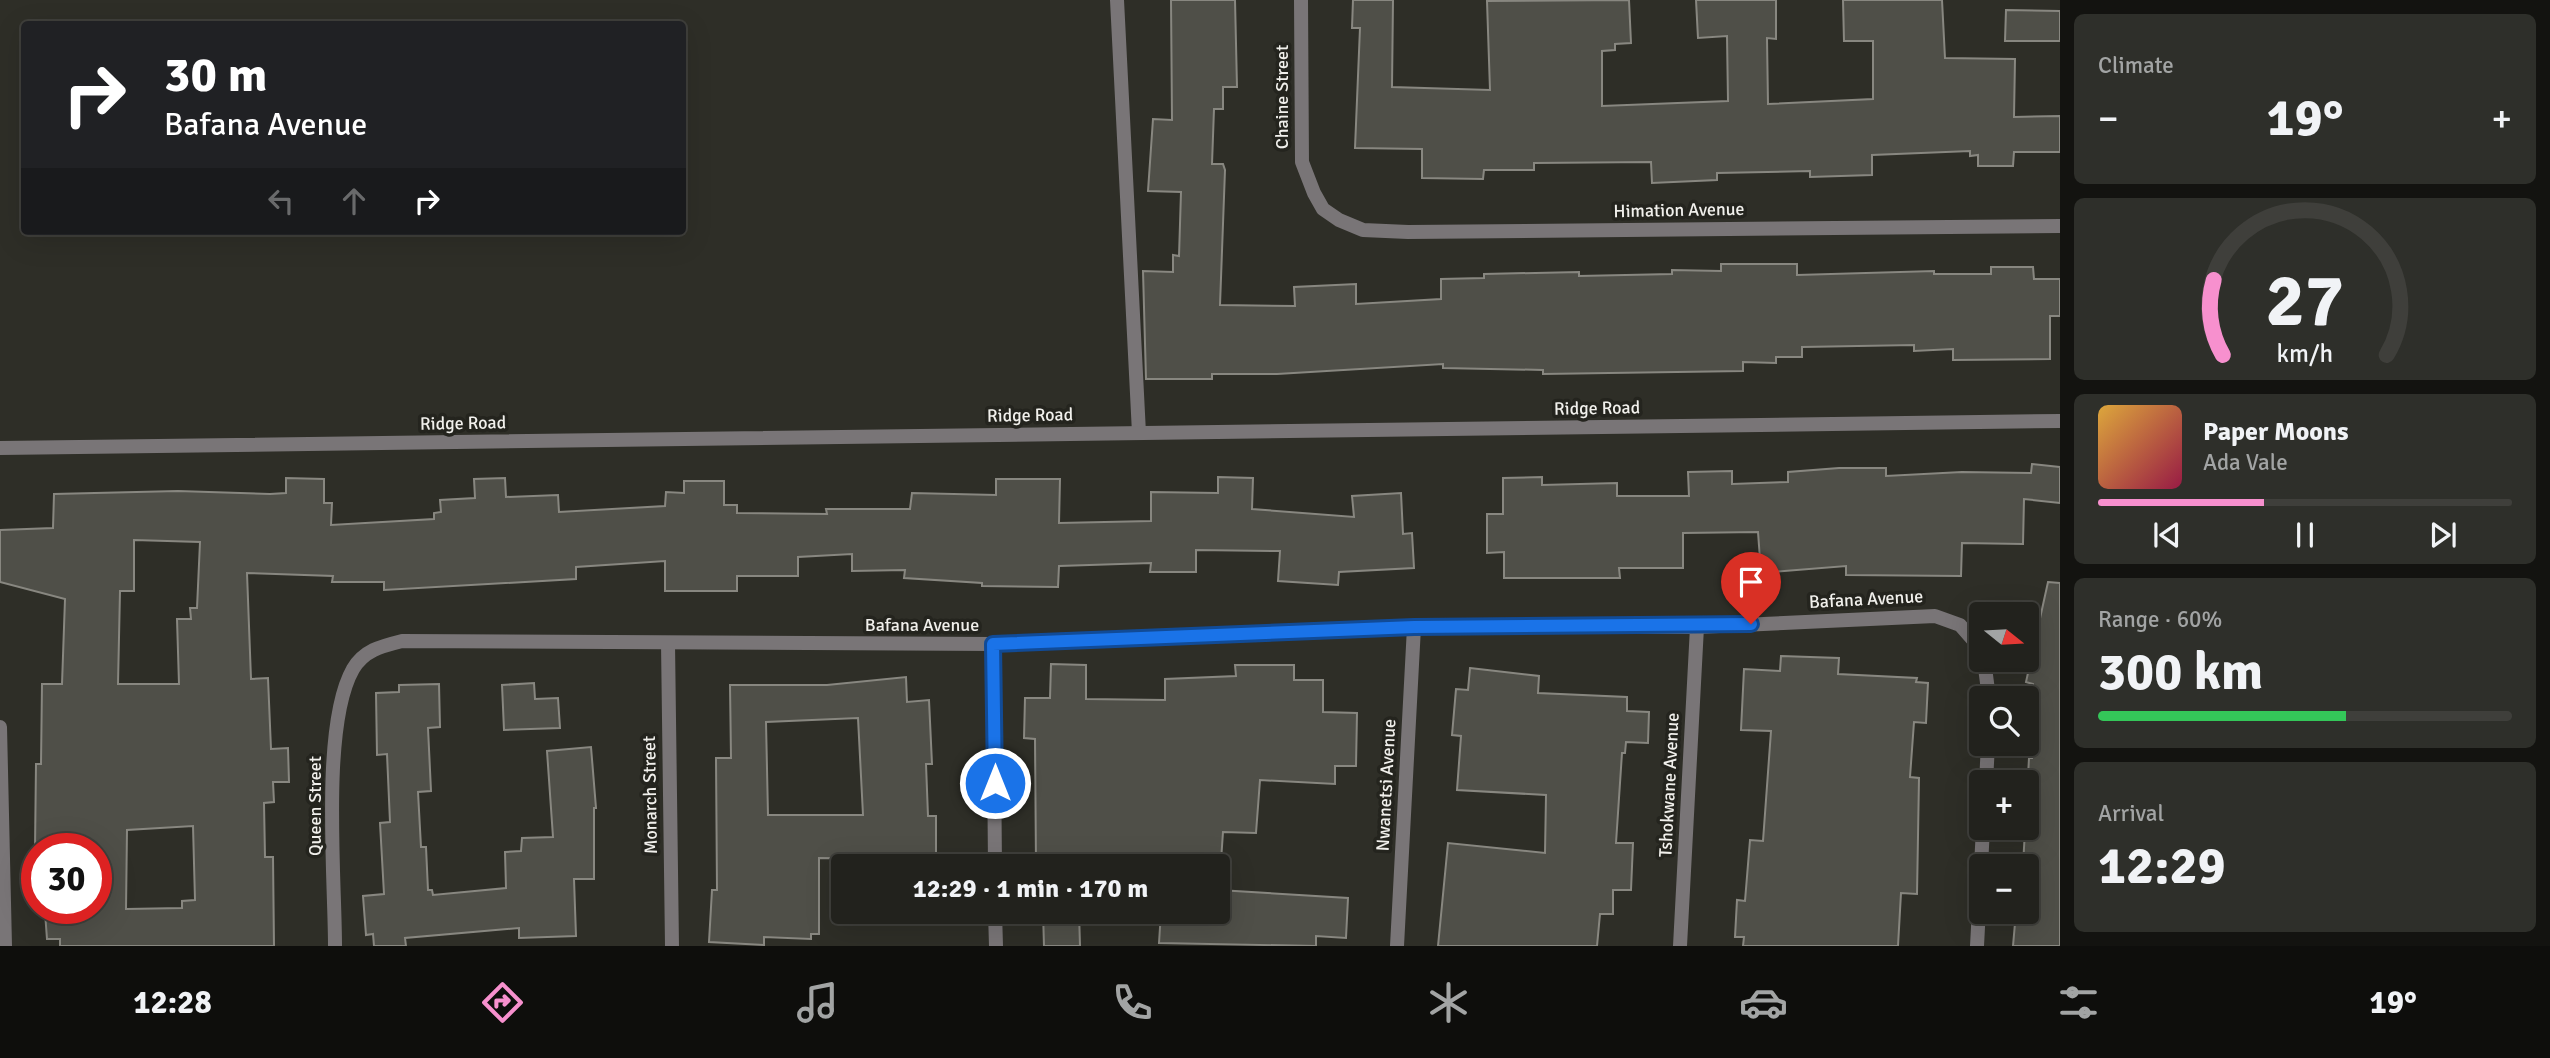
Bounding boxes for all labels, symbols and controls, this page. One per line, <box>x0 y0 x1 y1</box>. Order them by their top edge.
text: 30 m <box>164 45 267 105</box>
street label: Chaine Street <box>1271 45 1293 149</box>
icon: right <box>49 49 140 140</box>
text: Climate <box>2098 51 2174 80</box>
text: 19° <box>2267 86 2343 150</box>
text: − <box>2098 95 2119 142</box>
text: + <box>2491 95 2512 142</box>
text: Bafana Avenue <box>164 105 367 144</box>
icon: left <box>262 182 300 220</box>
icon: ahead <box>335 182 373 220</box>
icon: right <box>408 182 446 220</box>
street label: Himation Avenue <box>1613 198 1745 222</box>
text: 27 <box>2266 257 2344 346</box>
text: km/h <box>2277 338 2333 369</box>
street label: Ridge Road <box>1554 396 1640 420</box>
street label: Ridge Road <box>987 403 1073 427</box>
street label: Ridge Road <box>420 411 506 435</box>
text: Paper Moons <box>2203 416 2349 448</box>
text: Ada Vale <box>2203 448 2288 477</box>
icon: previous <box>2148 516 2186 554</box>
icon: pause <box>2286 516 2324 554</box>
icon: next <box>2424 516 2462 554</box>
pin <box>1721 552 1781 624</box>
icon: arrive <box>1732 563 1770 601</box>
street label: Bafana Avenue <box>1808 585 1924 613</box>
north arrow <box>1969 602 2039 672</box>
map controls <box>1969 602 2039 924</box>
text: Range · 60% <box>2098 605 2222 634</box>
street label: Bafana Avenue <box>865 614 979 636</box>
text: 300 km <box>2098 640 2263 704</box>
button: search <box>1969 686 2039 756</box>
street label: Tshokwane Avenue <box>1654 712 1684 858</box>
street label: Nwanetsi Avenue <box>1372 718 1400 852</box>
street label: Monarch Street <box>638 736 662 854</box>
position arrow <box>958 746 1032 820</box>
street label: Queen Street <box>304 756 326 856</box>
button: + <box>1969 770 2039 840</box>
text: Arrival <box>2098 799 2164 828</box>
speed limit sign: 30 <box>21 833 112 924</box>
text: 12:29 <box>2098 834 2226 898</box>
button: − <box>1969 854 2039 924</box>
text: 12:29 · 1 min · 170 m <box>913 873 1148 905</box>
icon: directions <box>478 978 527 1027</box>
icon: music <box>793 978 842 1027</box>
icon: phone <box>1108 978 1157 1027</box>
icon: climate <box>1424 978 1473 1027</box>
icon: car <box>1739 978 1788 1027</box>
icon: filters <box>2054 978 2103 1027</box>
text: 12:28 <box>133 983 212 1022</box>
text: 19° <box>2369 983 2417 1022</box>

